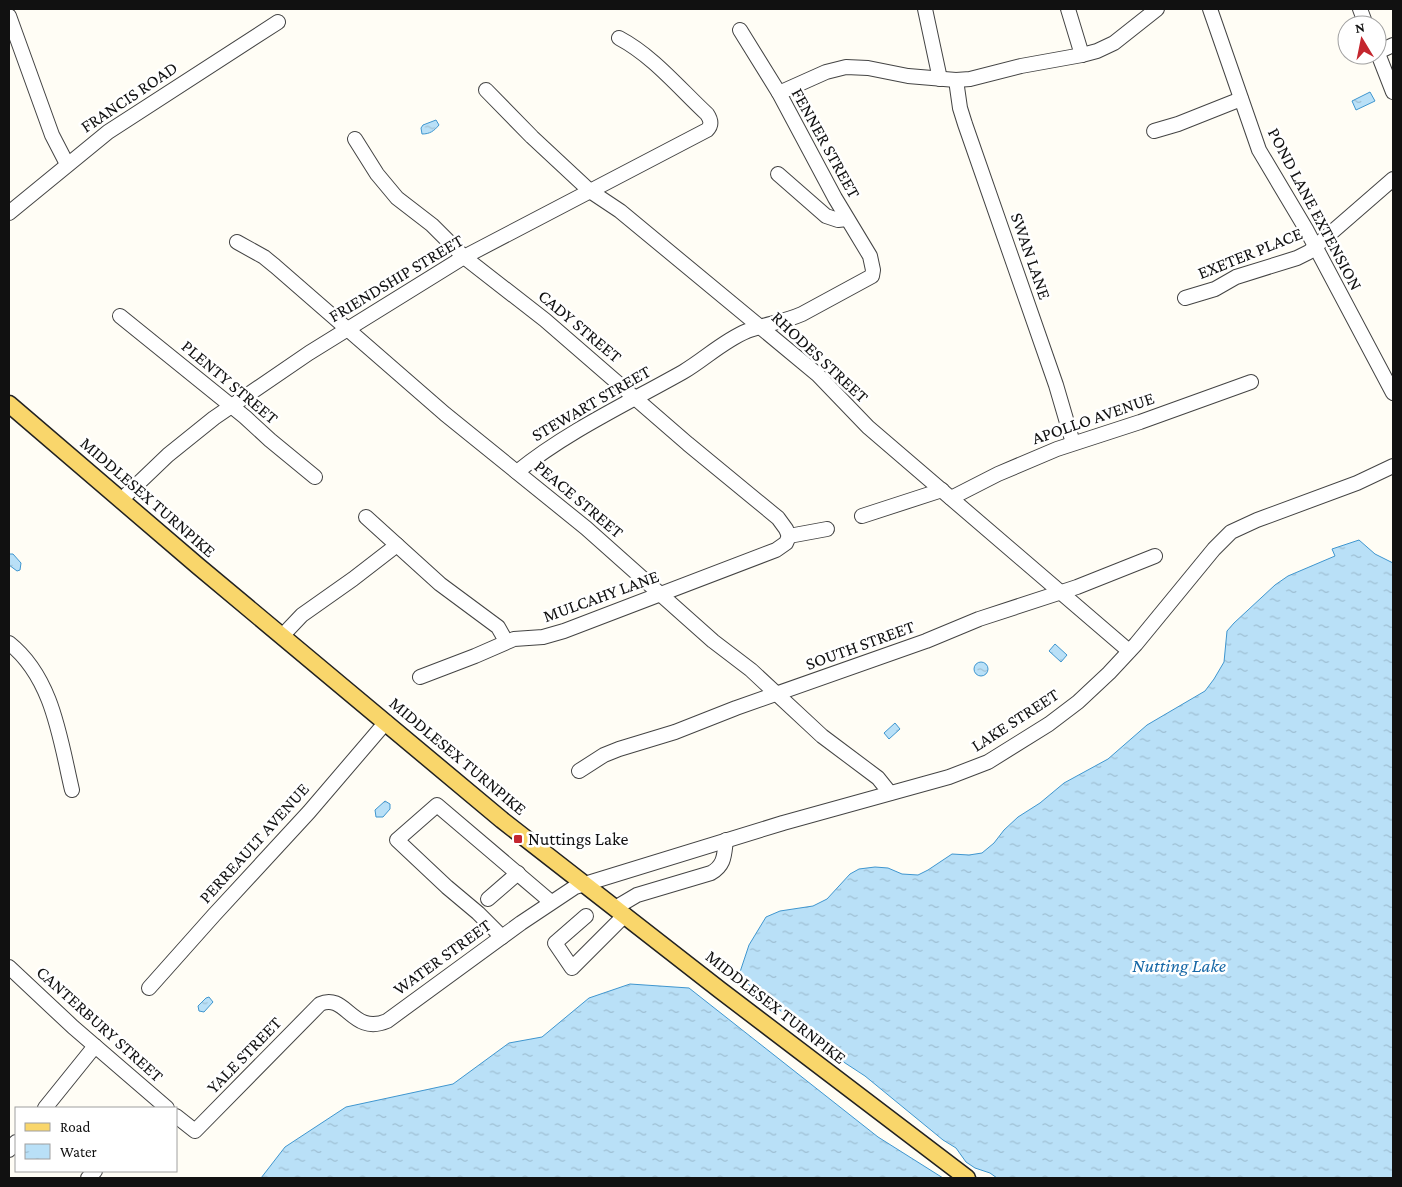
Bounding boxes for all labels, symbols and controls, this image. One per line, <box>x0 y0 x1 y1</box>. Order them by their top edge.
north arrow <box>1337 15 1387 65</box>
text: N <box>1354 18 1366 36</box>
street label: FRANCIS ROAD <box>77 57 181 137</box>
street label: FENNER STREET <box>787 84 865 202</box>
street label: POND LANE EXTENSION <box>1264 124 1366 294</box>
street label: SWAN LANE <box>1007 210 1055 302</box>
street label: EXETER PLACE <box>1195 223 1305 283</box>
street label: FRIENDSHIP STREET <box>325 230 467 326</box>
street label: CADY STREET <box>534 285 626 367</box>
street label: RHODES STREET <box>768 307 873 407</box>
street label: PLENTY STREET <box>178 336 282 428</box>
street label: STEWART STREET <box>528 361 654 445</box>
street label: APOLLO AVENUE <box>1029 388 1157 448</box>
street label: MIDDLESEX TURNPIKE <box>76 433 220 561</box>
street label: PEACE STREET <box>530 456 628 542</box>
street label: MULCAHY LANE <box>540 566 662 626</box>
street label: SOUTH STREET <box>803 616 917 674</box>
street label: LAKE STREET <box>968 684 1063 756</box>
street label: MIDDLESEX TURNPIKE <box>385 693 531 819</box>
street label: PERREAULT AVENUE <box>195 779 313 907</box>
place label: Nuttings Lake <box>528 829 628 849</box>
marker: Nuttings Lake <box>512 833 524 845</box>
street label: WATER STREET <box>389 915 495 999</box>
street label: MIDDLESEX TURNPIKE <box>702 946 850 1068</box>
water label: Nutting Lake <box>1132 955 1226 976</box>
street label: CANTERBURY STREET <box>33 962 168 1086</box>
street label: YALE STREET <box>203 1012 286 1097</box>
legend <box>15 1107 178 1172</box>
text: Road <box>60 1119 91 1135</box>
text: Water <box>60 1144 97 1160</box>

